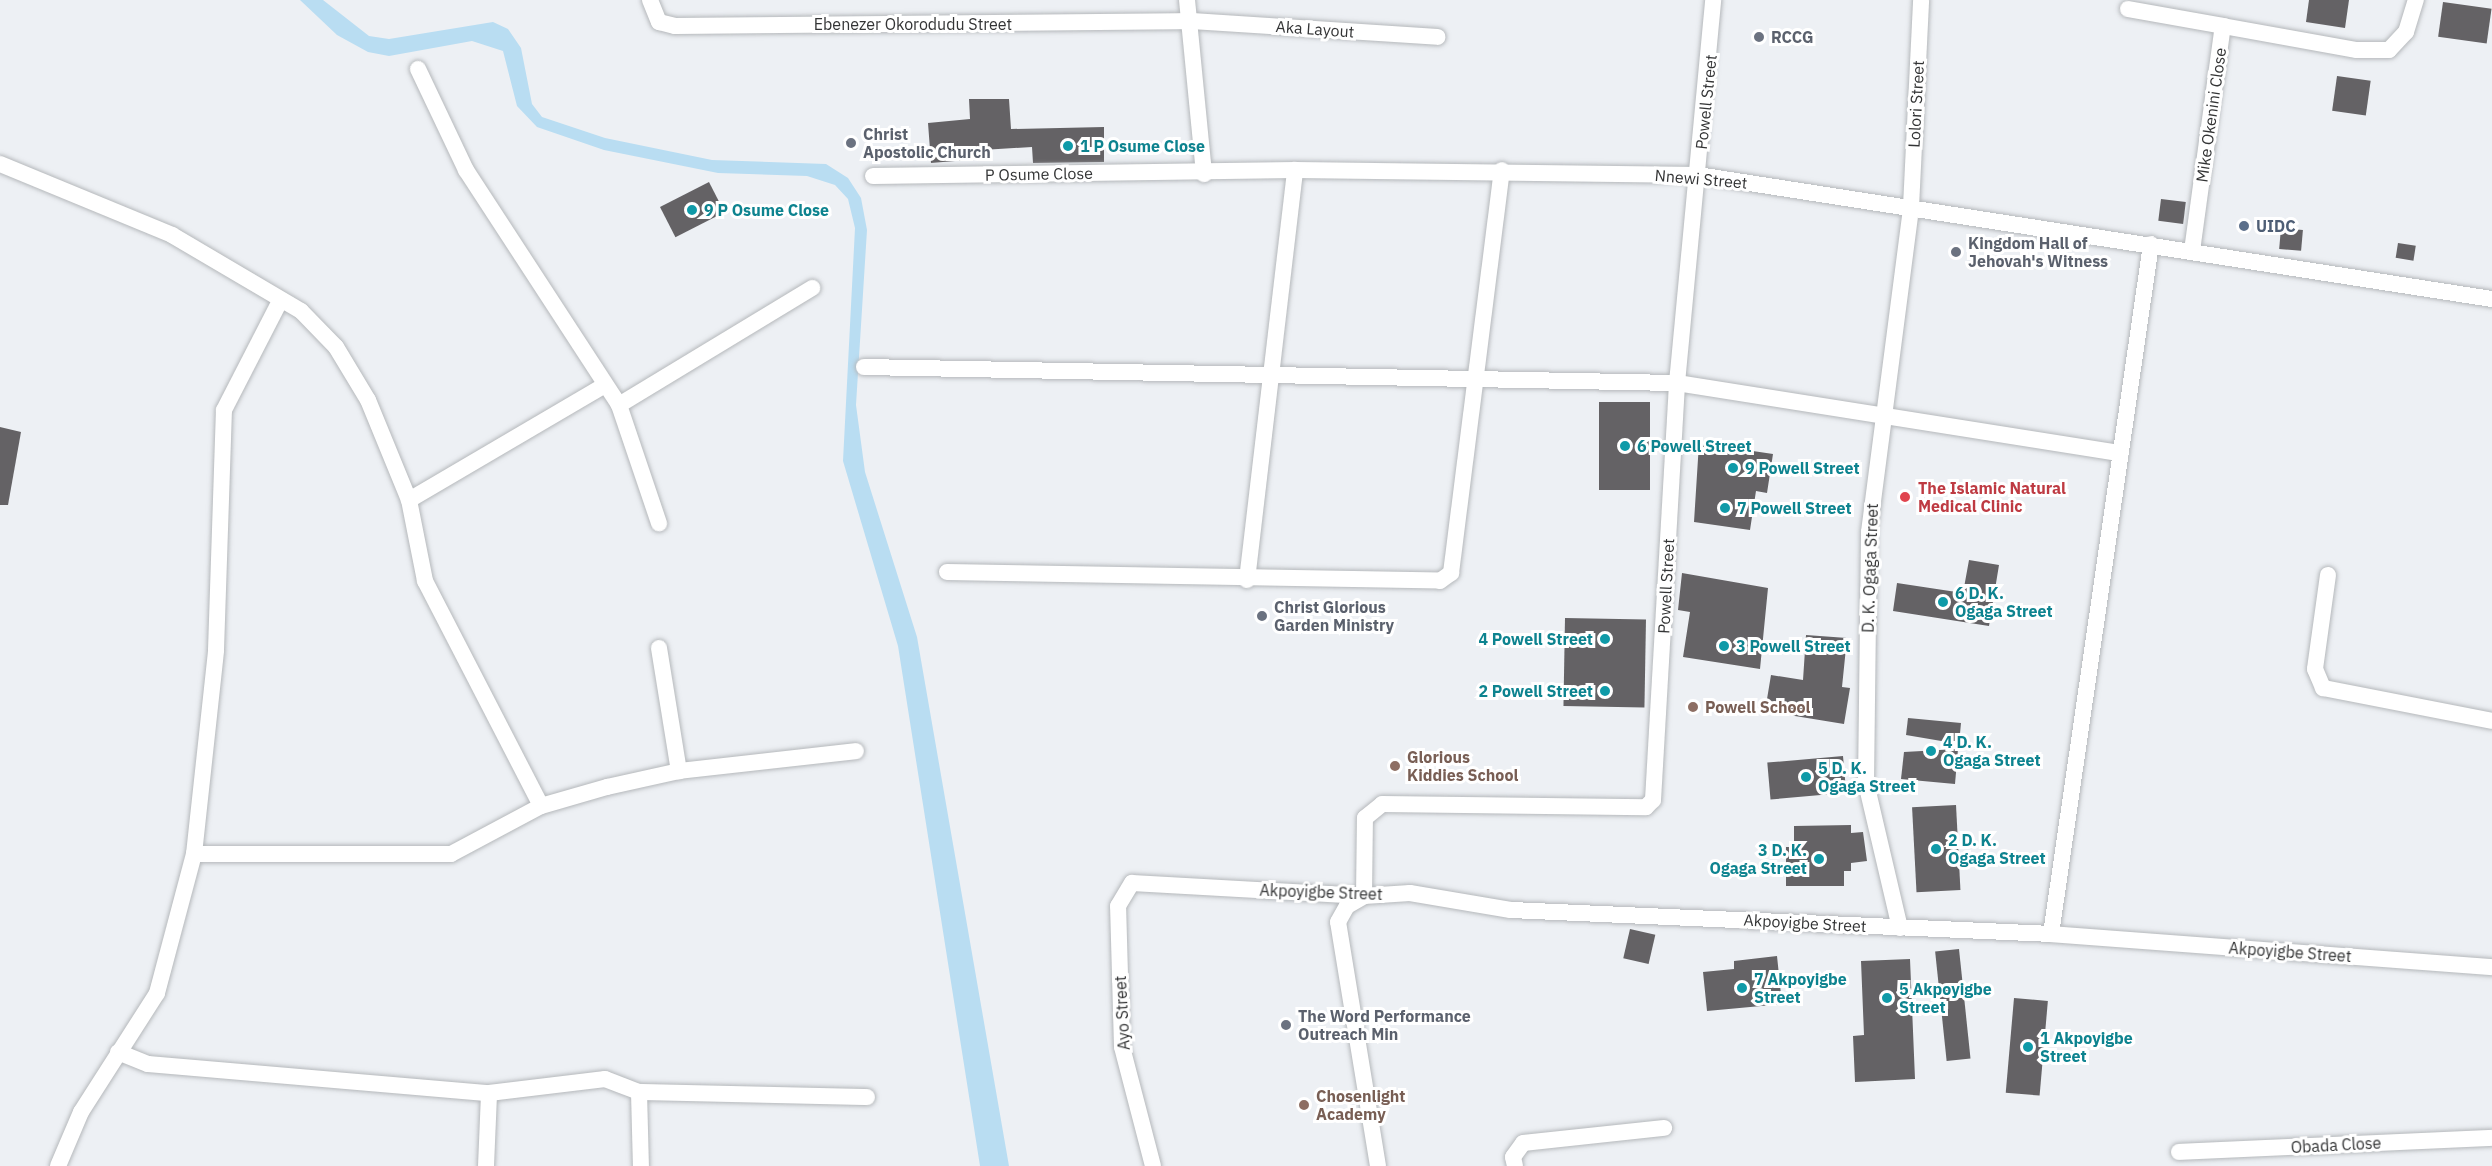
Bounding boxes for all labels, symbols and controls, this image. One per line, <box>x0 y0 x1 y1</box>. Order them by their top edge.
street label: Ebenezer Okorodudu Street <box>814 14 1012 34</box>
street label: Aka Layout <box>1275 17 1355 41</box>
place label: RCCG <box>1771 27 1814 47</box>
marker: RCCG <box>1752 30 1766 44</box>
street label: Mike Okenini Close <box>2192 46 2230 184</box>
street label: Powell Street <box>1691 53 1721 151</box>
street label: Lolori Street <box>1904 60 1928 148</box>
place label: Christ Apostolic Church <box>863 124 991 162</box>
marker: Christ Apostolic Church <box>844 136 858 150</box>
place label: 1 P Osume Close <box>1080 136 1205 156</box>
marker: 1 P Osume Close <box>1061 139 1075 153</box>
street label: P Osume Close <box>985 163 1093 185</box>
street label: Nnewi Street <box>1654 165 1748 193</box>
place label: 9 P Osume Close <box>704 200 829 220</box>
marker: 9 P Osume Close <box>685 203 699 217</box>
place label: UIDC <box>2256 216 2296 236</box>
marker: UIDC <box>2237 219 2251 233</box>
place label: Kingdom Hall of Jehovah's Witness <box>1968 233 2108 271</box>
marker: Kingdom Hall of Jehovah's Witness <box>1949 245 1963 259</box>
place label: 6 Powell Street <box>1637 436 1752 456</box>
marker: 6 Powell Street <box>1618 439 1632 453</box>
place label: 9 Powell Street <box>1745 458 1860 478</box>
marker: 9 Powell Street <box>1726 461 1740 475</box>
place label: The Islamic Natural Medical Clinic <box>1918 478 2066 516</box>
marker: The Islamic Natural Medical Clinic <box>1896 488 1914 506</box>
place label: 7 Powell Street <box>1737 498 1852 518</box>
marker: 7 Powell Street <box>1718 501 1732 515</box>
street label: D. K. Ogaga Street <box>1858 503 1882 633</box>
street label: Powell Street <box>1654 538 1678 634</box>
place label: 6 D. K. Ogaga Street <box>1955 583 2053 621</box>
marker: 6 D. K. Ogaga Street <box>1936 595 1950 609</box>
place label: Christ Glorious Garden Ministry <box>1274 597 1394 635</box>
marker: Christ Glorious Garden Ministry <box>1255 609 1269 623</box>
place label: 4 Powell Street <box>1478 629 1593 649</box>
marker: 4 Powell Street <box>1598 632 1612 646</box>
place label: 3 Powell Street <box>1736 636 1851 656</box>
marker: 3 Powell Street <box>1717 639 1731 653</box>
place label: 2 Powell Street <box>1478 681 1593 701</box>
marker: 2 Powell Street <box>1598 684 1612 698</box>
place label: Powell School <box>1705 697 1810 717</box>
marker: Powell School <box>1686 700 1700 714</box>
place label: 4 D. K. Ogaga Street <box>1943 732 2041 770</box>
marker: 4 D. K. Ogaga Street <box>1924 744 1938 758</box>
place label: Glorious Kiddies School <box>1407 747 1518 785</box>
place label: 5 D. K. Ogaga Street <box>1818 758 1916 796</box>
marker: Glorious Kiddies School <box>1388 759 1402 773</box>
marker: 5 D. K. Ogaga Street <box>1799 770 1813 784</box>
place label: 2 D. K. Ogaga Street <box>1948 830 2046 868</box>
place label: 3 D. K. Ogaga Street <box>1709 840 1807 878</box>
marker: 2 D. K. Ogaga Street <box>1929 842 1943 856</box>
marker: 3 D. K. Ogaga Street <box>1812 852 1826 866</box>
street label: Akpoyigbe Street <box>1259 880 1383 904</box>
street label: Akpoyigbe Street <box>1743 910 1867 936</box>
street label: Akpoyigbe Street <box>2228 938 2352 966</box>
place label: 7 Akpoyigbe Street <box>1754 969 1847 1007</box>
street label: Ayo Street <box>1110 975 1134 1051</box>
place label: 5 Akpoyigbe Street <box>1899 979 1992 1017</box>
marker: 7 Akpoyigbe Street <box>1735 981 1749 995</box>
marker: 5 Akpoyigbe Street <box>1880 991 1894 1005</box>
place label: The Word Performance Outreach Min <box>1298 1006 1471 1044</box>
marker: The Word Performance Outreach Min <box>1279 1018 1293 1032</box>
place label: 1 Akpoyigbe Street <box>2040 1028 2133 1066</box>
marker: 1 Akpoyigbe Street <box>2021 1040 2035 1054</box>
place label: Chosenlight Academy <box>1316 1086 1405 1124</box>
marker: Chosenlight Academy <box>1297 1098 1311 1112</box>
street label: Obada Close <box>2290 1133 2382 1157</box>

